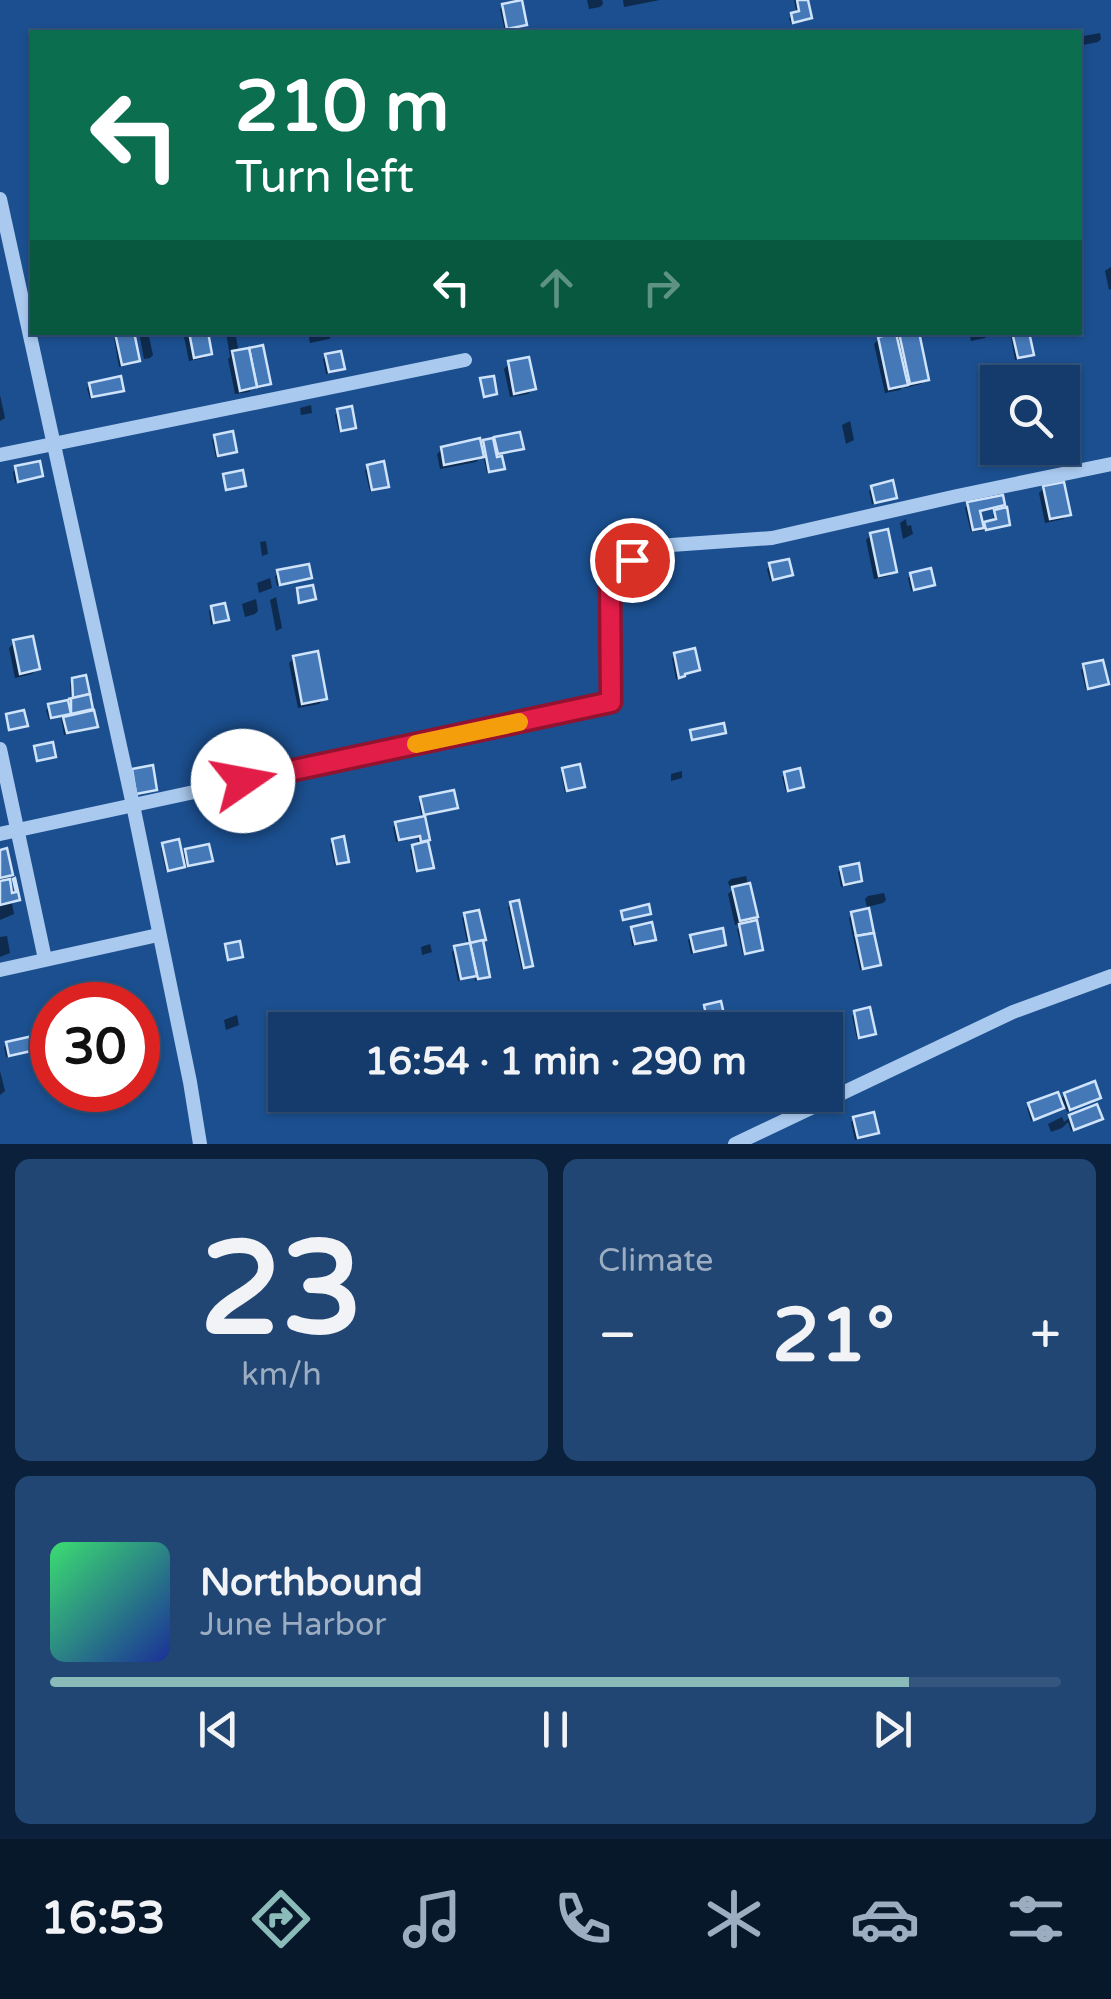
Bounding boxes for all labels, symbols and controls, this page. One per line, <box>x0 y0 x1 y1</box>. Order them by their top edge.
text: 210 m <box>235 66 449 150</box>
icon: left <box>70 70 200 200</box>
text: Turn left <box>235 151 414 205</box>
icon: left <box>424 260 479 315</box>
icon: ahead <box>529 260 584 315</box>
icon: right <box>634 260 689 315</box>
map controls <box>980 365 1080 465</box>
button: search <box>980 365 1080 465</box>
pin <box>590 518 675 603</box>
icon: arrive <box>605 533 660 588</box>
position arrow <box>191 729 295 833</box>
speed limit sign: 30 <box>30 982 160 1112</box>
text: 16:54 · 1 min · 290 m <box>364 1039 747 1085</box>
text: 23 <box>200 1213 363 1369</box>
text: Climate <box>598 1242 713 1280</box>
text: 21° <box>772 1291 895 1381</box>
text: − <box>598 1303 637 1369</box>
text: + <box>1030 1303 1061 1369</box>
text: km/h <box>241 1356 322 1394</box>
text: Northbound <box>200 1560 423 1606</box>
text: June Harbor <box>200 1606 387 1644</box>
icon: previous <box>191 1702 246 1757</box>
icon: pause <box>528 1702 583 1757</box>
icon: next <box>865 1702 920 1757</box>
icon: directions <box>246 1884 316 1954</box>
icon: music <box>397 1884 467 1954</box>
icon: phone <box>548 1884 618 1954</box>
icon: climate <box>699 1884 769 1954</box>
icon: car <box>850 1884 920 1954</box>
icon: filters <box>1001 1884 1071 1954</box>
text: 16:53 <box>40 1892 165 1946</box>

